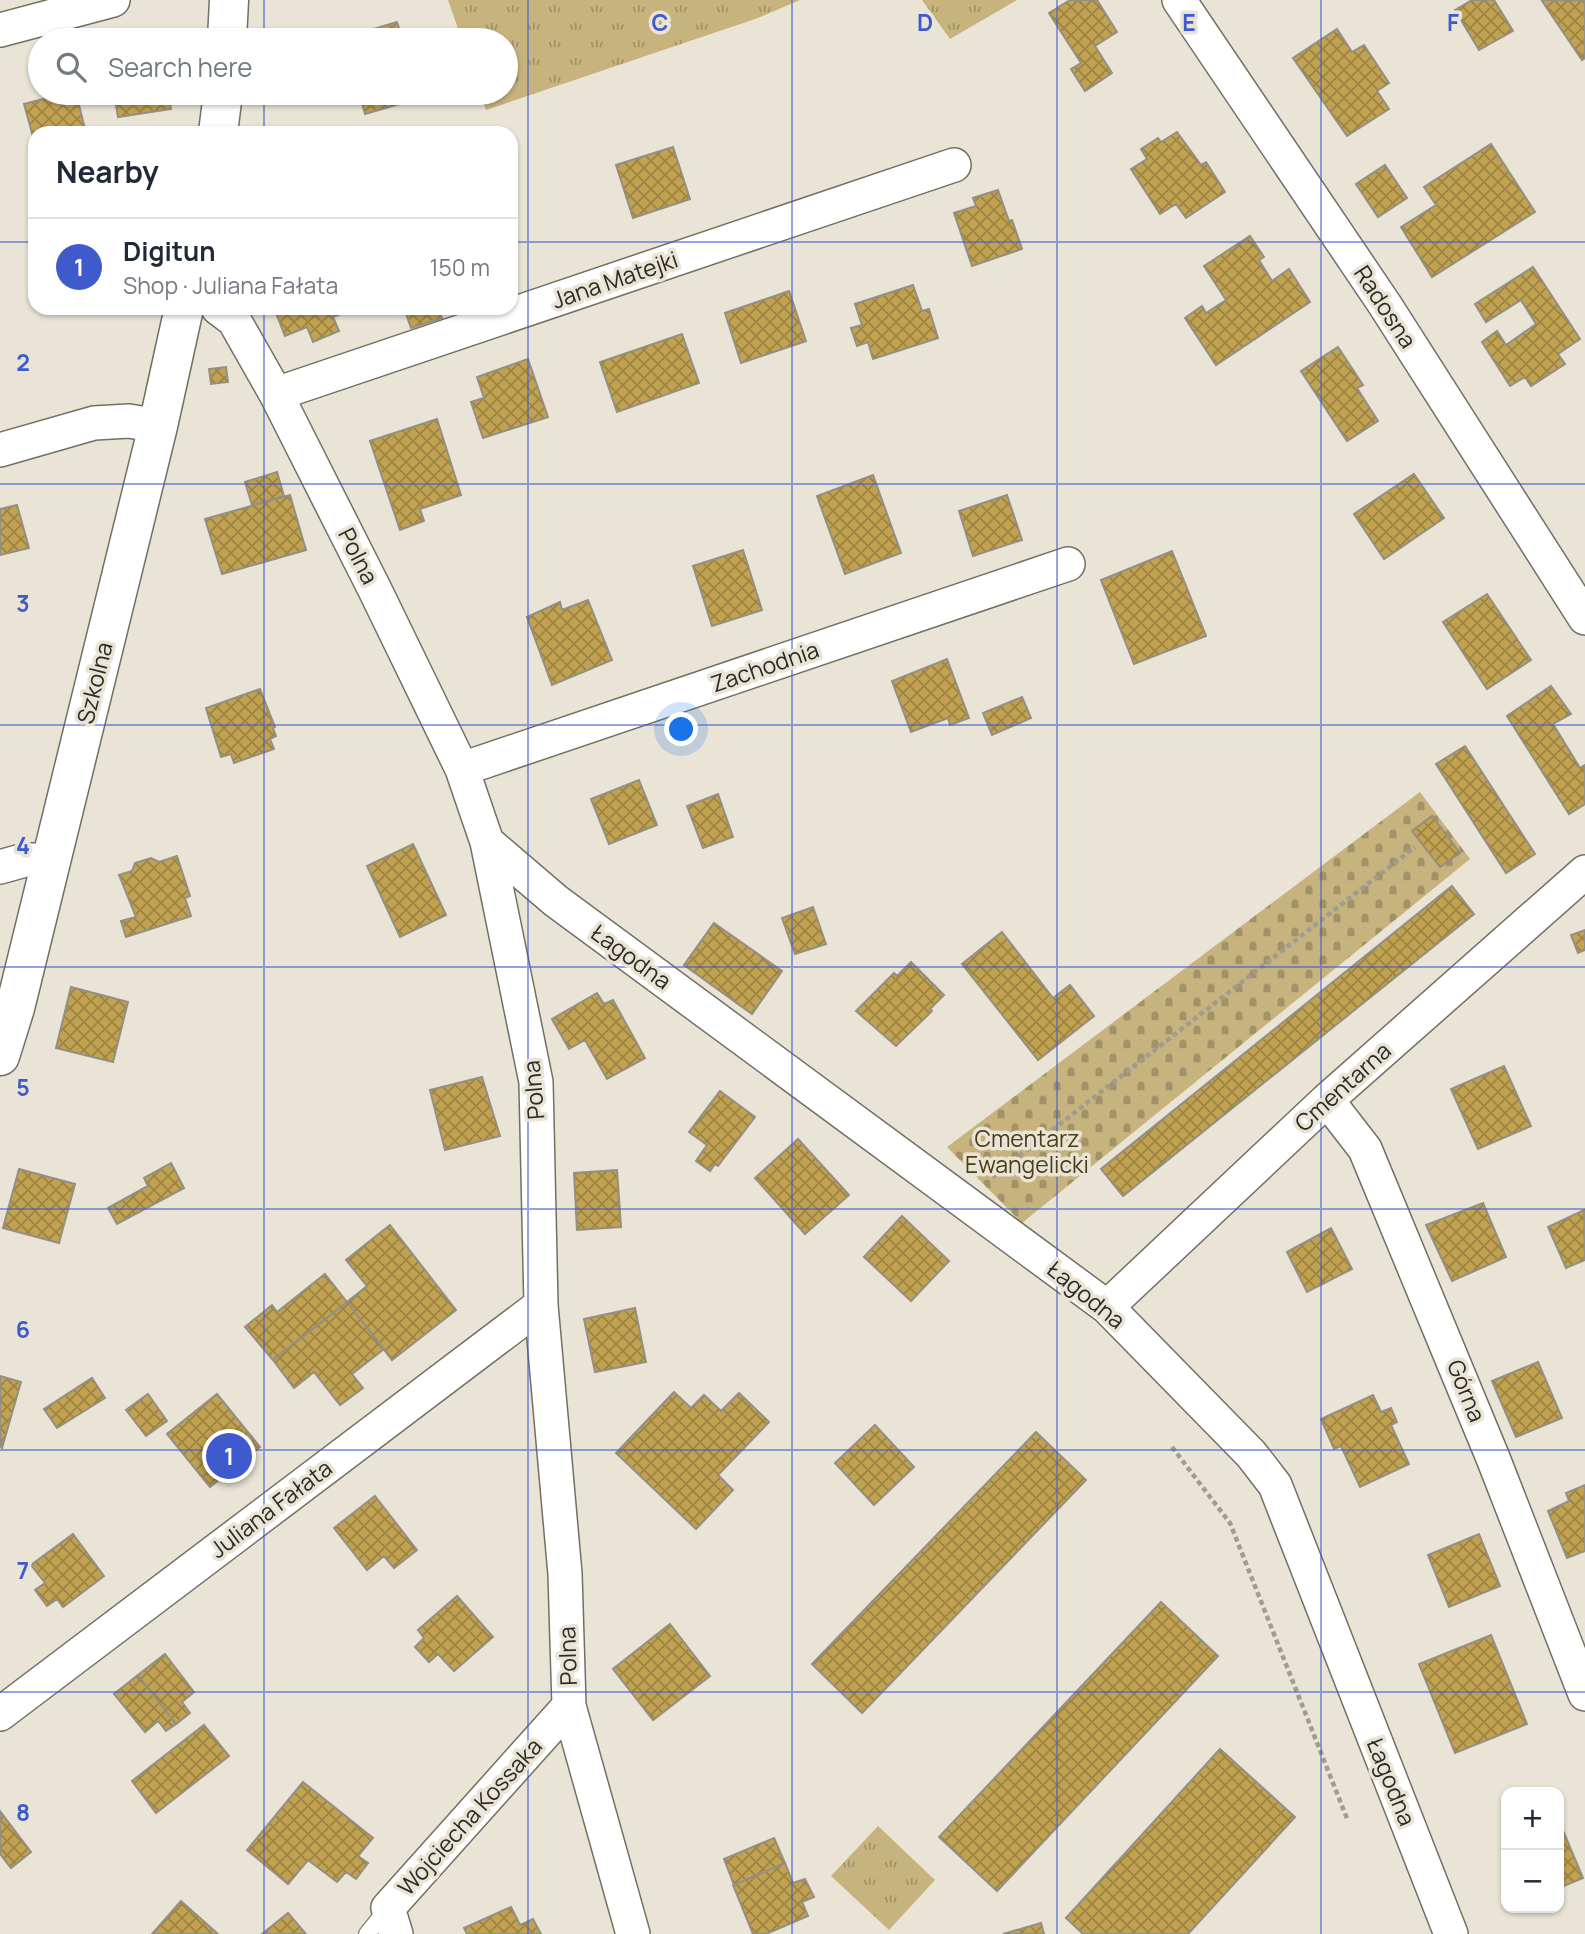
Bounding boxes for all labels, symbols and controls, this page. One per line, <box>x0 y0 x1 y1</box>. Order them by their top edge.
text: C <box>652 6 669 38</box>
text: D <box>917 6 933 38</box>
text: E <box>1182 6 1196 38</box>
text: F <box>1447 6 1459 38</box>
search box <box>28 28 518 105</box>
icon: search <box>52 48 90 86</box>
text: Search here <box>108 49 253 85</box>
text: Nearby <box>56 151 159 192</box>
text: Digitun <box>123 233 216 269</box>
street label: Jana Matejki <box>547 243 682 316</box>
text: 1 <box>74 251 84 283</box>
text: 150 m <box>430 251 490 283</box>
street label: Radosna <box>1347 259 1425 354</box>
text: Shop · Juliana Fałata <box>123 269 338 301</box>
text: 2 <box>16 346 30 378</box>
street label: Polna <box>331 522 387 589</box>
text: 3 <box>16 587 30 619</box>
street label: Zachodnia <box>706 633 823 699</box>
street label: Szkolna <box>68 639 120 727</box>
your location <box>664 712 698 746</box>
text: 4 <box>16 829 30 861</box>
street label: Łagodna <box>585 916 678 996</box>
street label: Cmentarna <box>1287 1034 1397 1138</box>
street label: Polna <box>514 1059 552 1121</box>
text: 5 <box>16 1071 30 1103</box>
park label: Cmentarz Ewangelicki <box>965 1122 1089 1180</box>
street label: Łagodna <box>1041 1253 1132 1336</box>
text: 6 <box>16 1313 30 1345</box>
street label: Górna <box>1440 1355 1494 1427</box>
pin: 1 <box>206 1430 252 1482</box>
street label: Juliana Fałata <box>203 1452 338 1565</box>
text: 7 <box>17 1554 29 1586</box>
street label: Polna <box>550 1626 584 1686</box>
street label: Wojciecha Kossaka <box>390 1731 549 1902</box>
street label: Łagodna <box>1360 1733 1424 1830</box>
map controls <box>1501 1787 1564 1913</box>
button: + <box>1501 1787 1564 1850</box>
text: 8 <box>16 1796 30 1828</box>
button: − <box>1501 1850 1564 1913</box>

